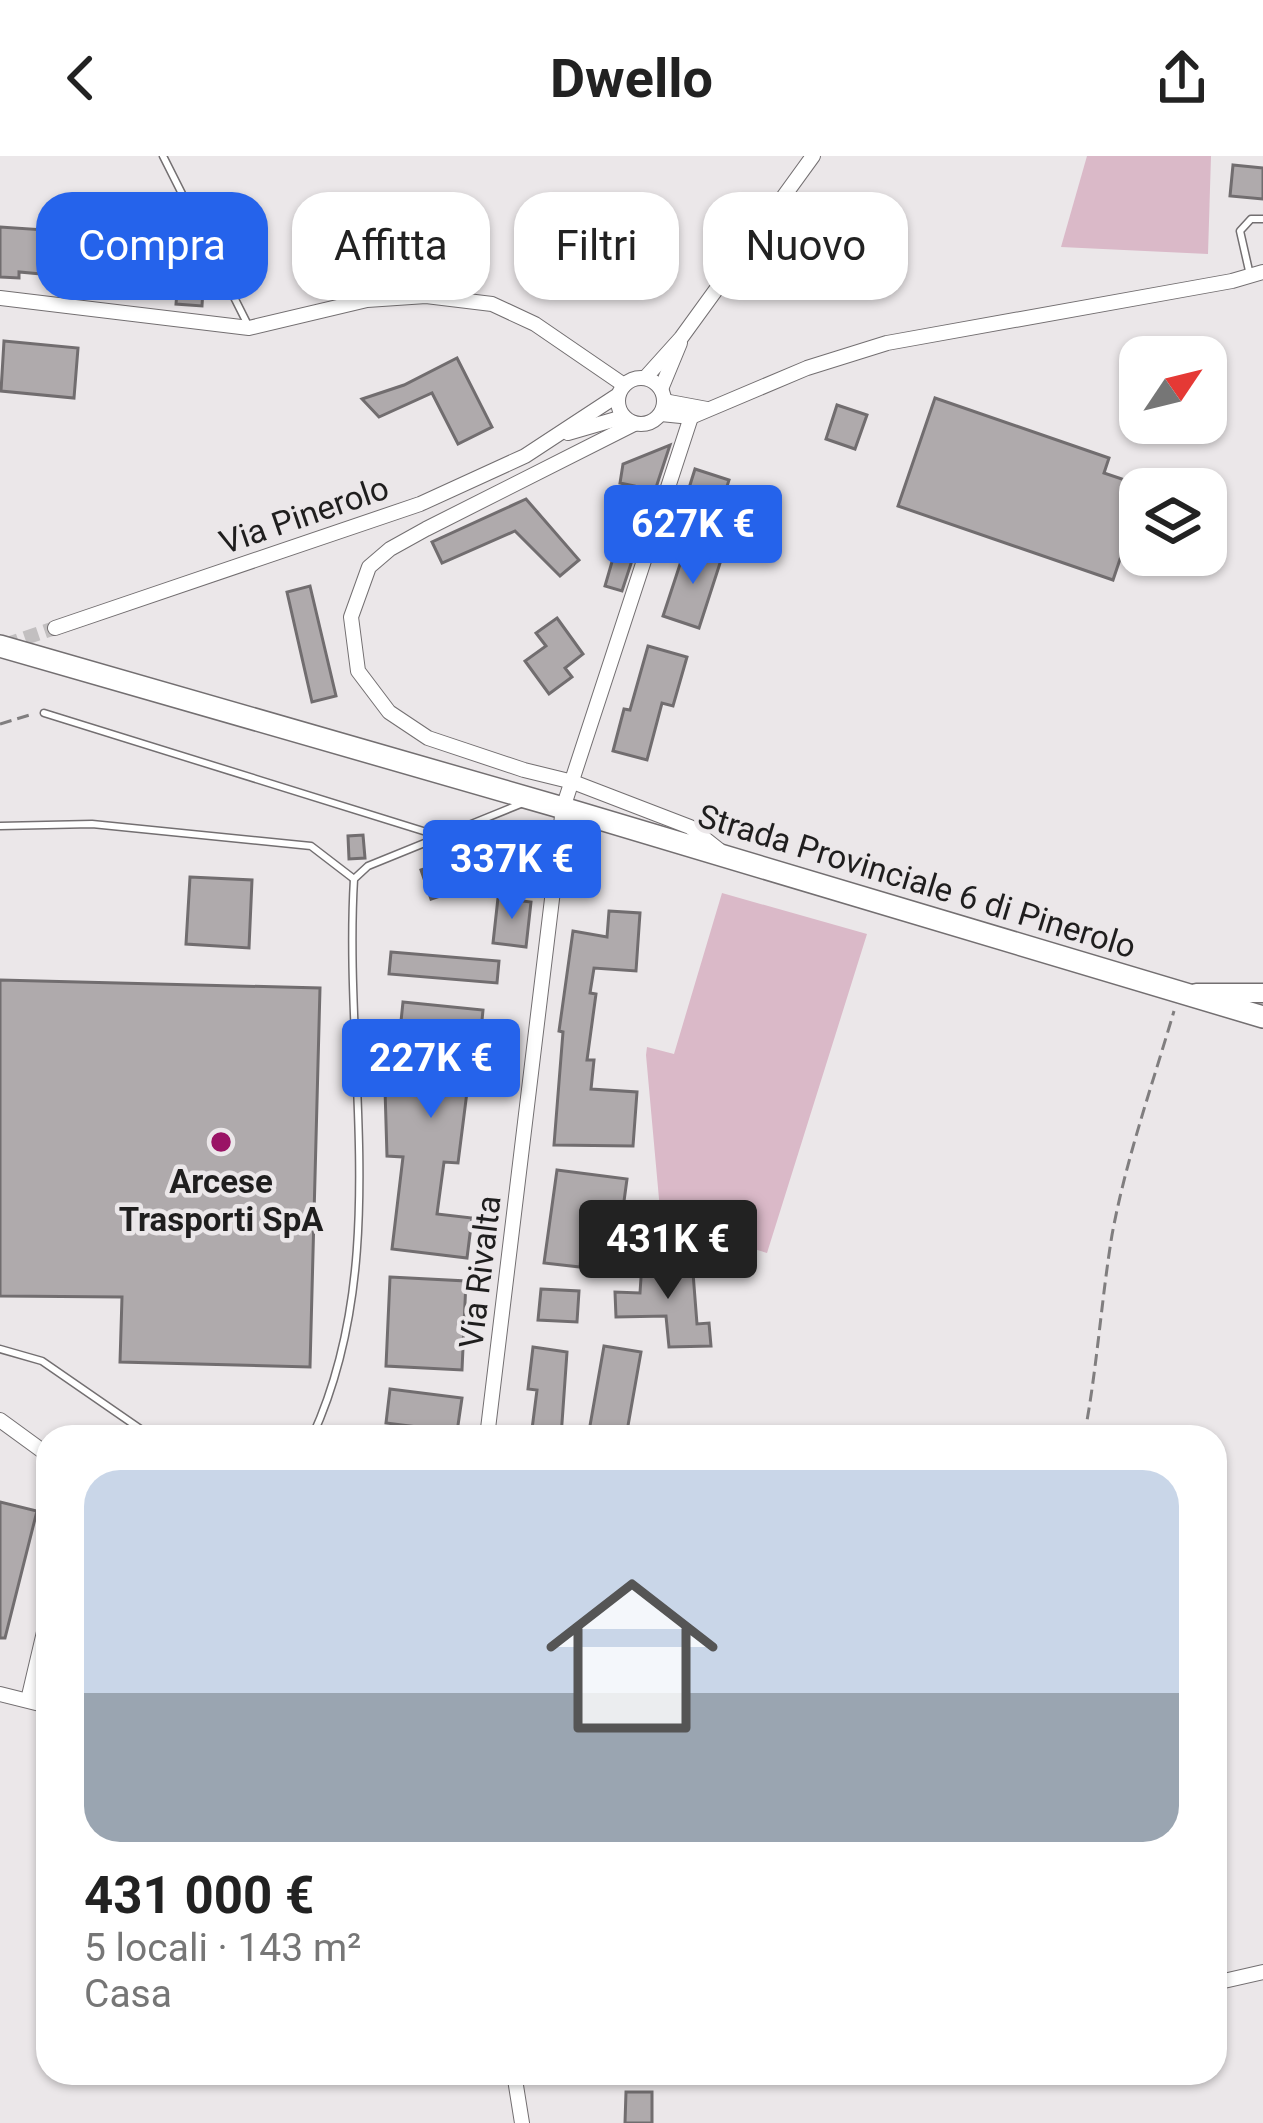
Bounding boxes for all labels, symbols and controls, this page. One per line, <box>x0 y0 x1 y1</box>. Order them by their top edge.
icon: back <box>48 45 114 111</box>
icon: share <box>1149 45 1215 111</box>
text: Dwello <box>550 47 713 110</box>
chip: Compra <box>36 192 268 300</box>
chip: Affitta <box>292 192 490 300</box>
chip: Filtri <box>514 192 679 300</box>
chip: Nuovo <box>703 192 908 300</box>
north arrow <box>1119 336 1227 444</box>
map controls <box>1119 336 1227 576</box>
street label: Via Pinerolo <box>214 468 394 562</box>
button: layers <box>1119 468 1227 576</box>
pin: 627K € <box>595 485 791 587</box>
text: 627K € <box>631 501 755 547</box>
street label: Strada Provinciale 6 di Pinerolo <box>693 796 1141 966</box>
pin: 337K € <box>414 820 610 922</box>
text: 337K € <box>450 836 574 882</box>
pin: 227K € <box>333 1019 529 1121</box>
text: 227K € <box>369 1035 493 1081</box>
marker: Arcese Trasporti SpA <box>208 1129 234 1155</box>
place label: Arcese Trasporti SpA <box>119 1162 324 1239</box>
street label: Via Rivalta <box>451 1193 509 1351</box>
pin: 431K € <box>570 1200 766 1302</box>
text: 431K € <box>606 1216 730 1262</box>
icon: home <box>524 1548 740 1764</box>
text: 431 000 € <box>84 1866 314 1925</box>
text: 5 locali · 143 m² <box>84 1925 361 1971</box>
text: Casa <box>84 1971 172 2017</box>

